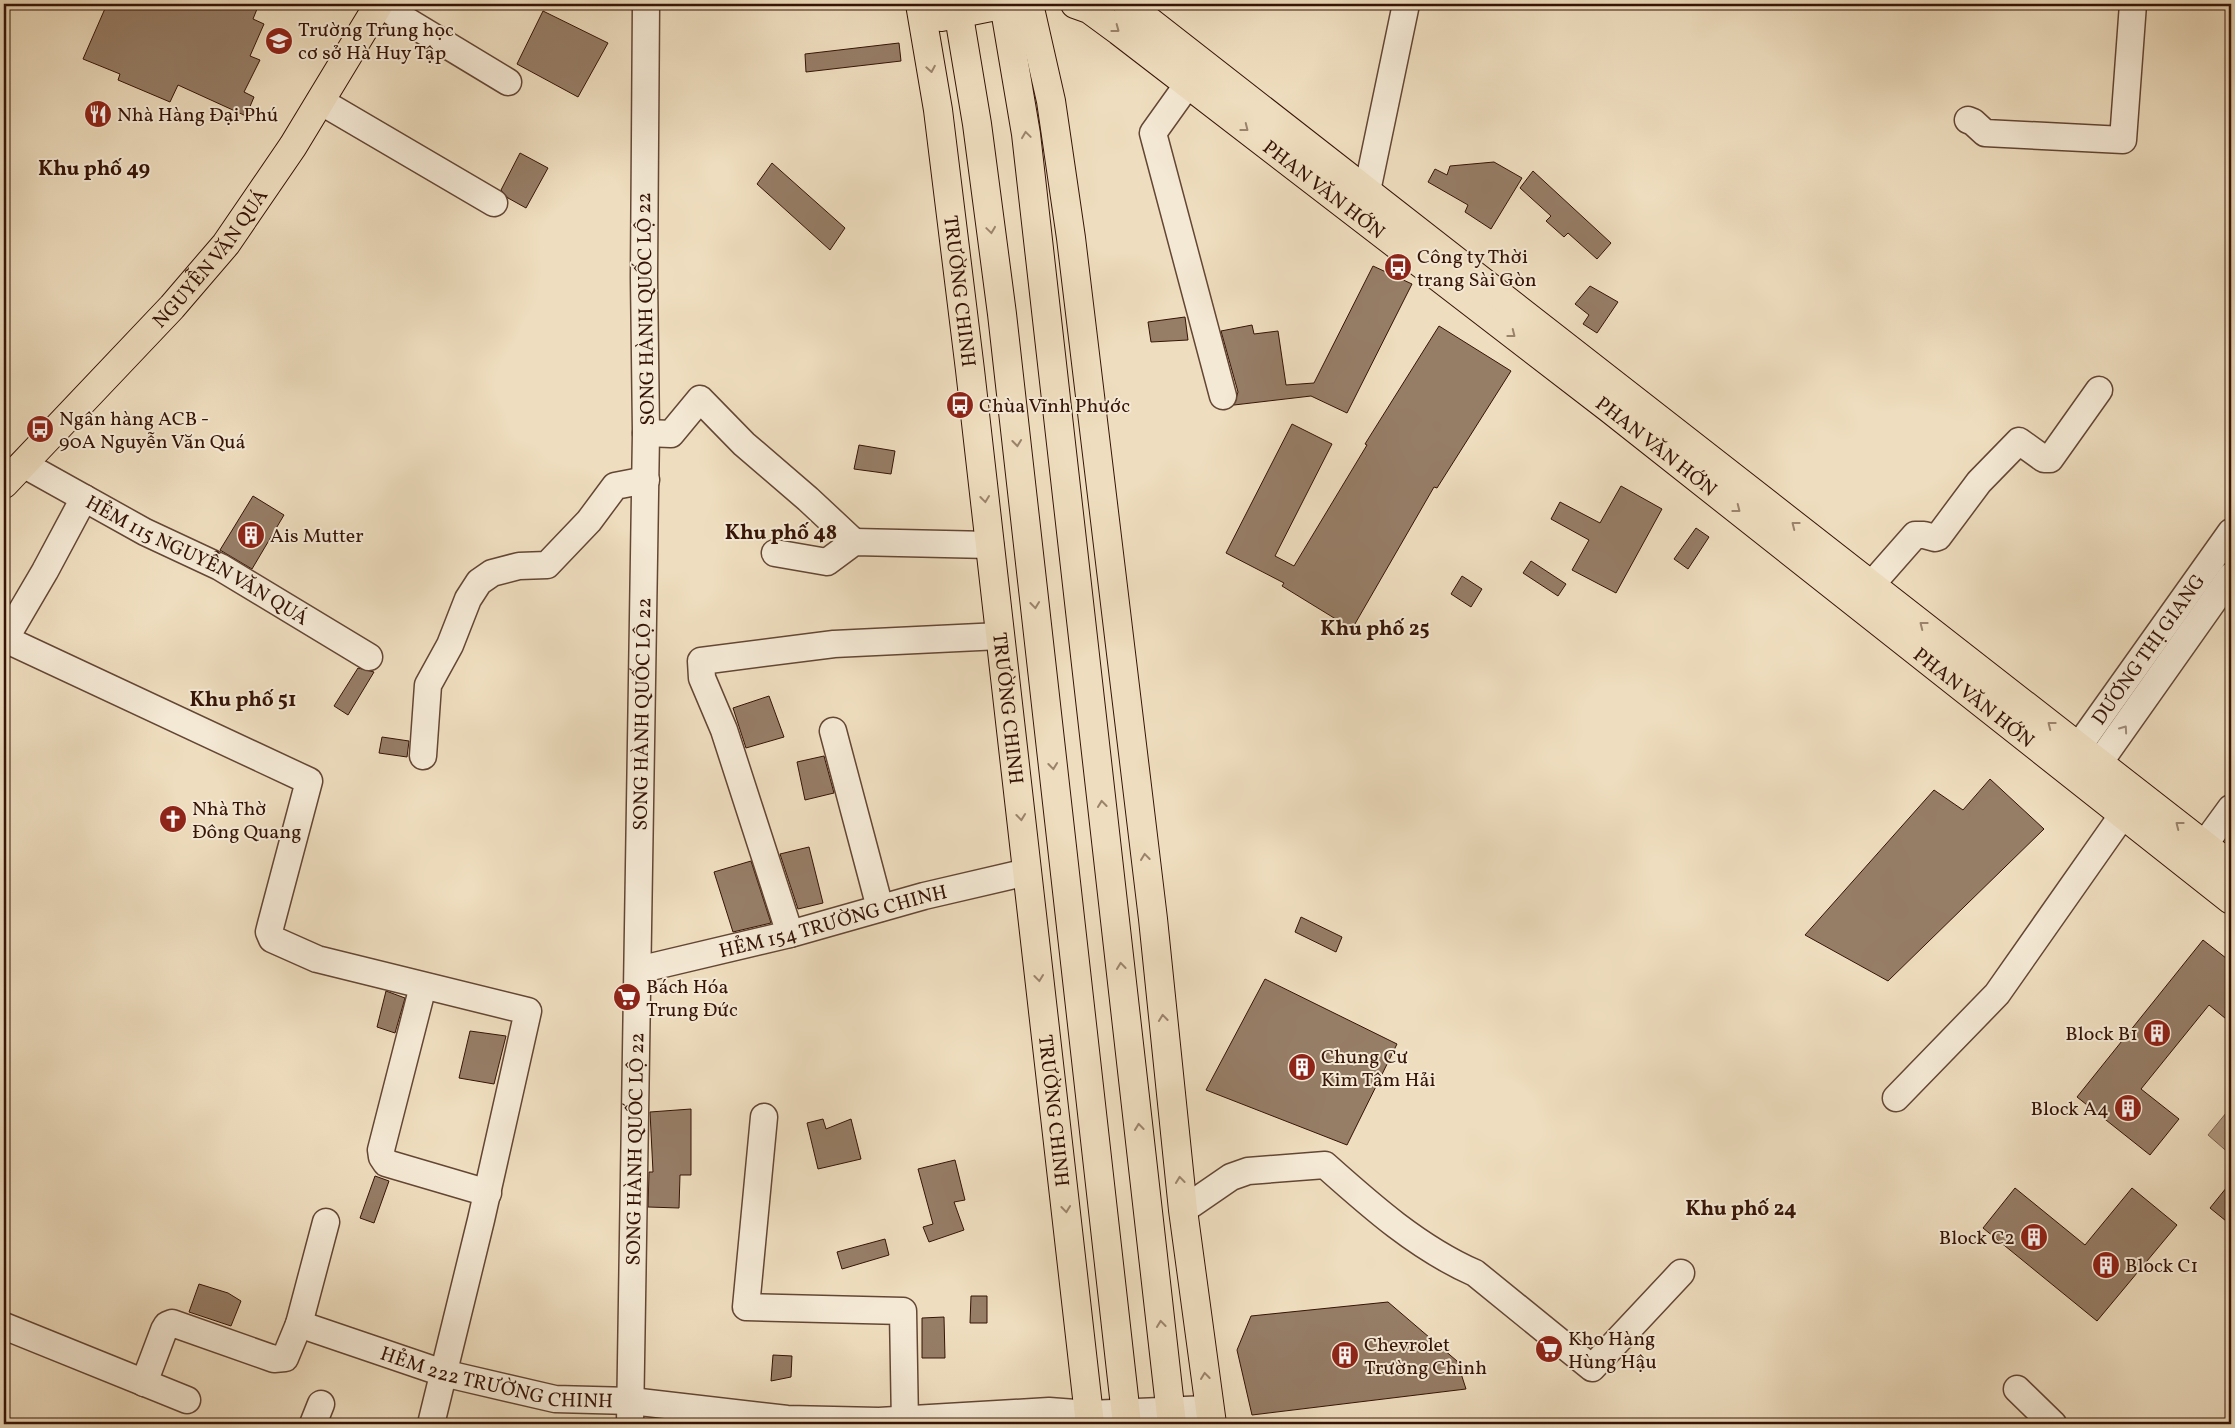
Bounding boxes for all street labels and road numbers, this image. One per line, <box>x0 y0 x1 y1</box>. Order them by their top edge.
street label: PHAN VĂN HỚN <box>1256 134 1390 247</box>
street label: NGUYỄN VĂN QUÁ <box>147 184 276 335</box>
street label: SONG HÀNH QUỐC LỘ 22 <box>631 192 663 426</box>
street label: TRƯỜNG CHINH <box>935 214 982 369</box>
street label: PHAN VĂN HỚN <box>1589 391 1722 504</box>
street label: HẺM 115 NGUYỄN VĂN QUÁ <box>80 490 313 633</box>
street label: DƯƠNG THỊ GIANG <box>2086 569 2213 731</box>
street label: SONG HÀNH QUỐC LỘ 22 <box>628 597 659 831</box>
street label: TRƯỜNG CHINH <box>984 631 1029 786</box>
street label: PHAN VĂN HỚN <box>1906 642 2040 755</box>
street label: HẺM 154 TRƯỜNG CHINH <box>716 879 950 966</box>
street label: SONG HÀNH QUỐC LỘ 22 <box>621 1032 652 1266</box>
street label: TRƯỜNG CHINH <box>1030 1033 1075 1188</box>
street label: HẺM 222 TRƯỜNG CHINH <box>376 1341 613 1417</box>

